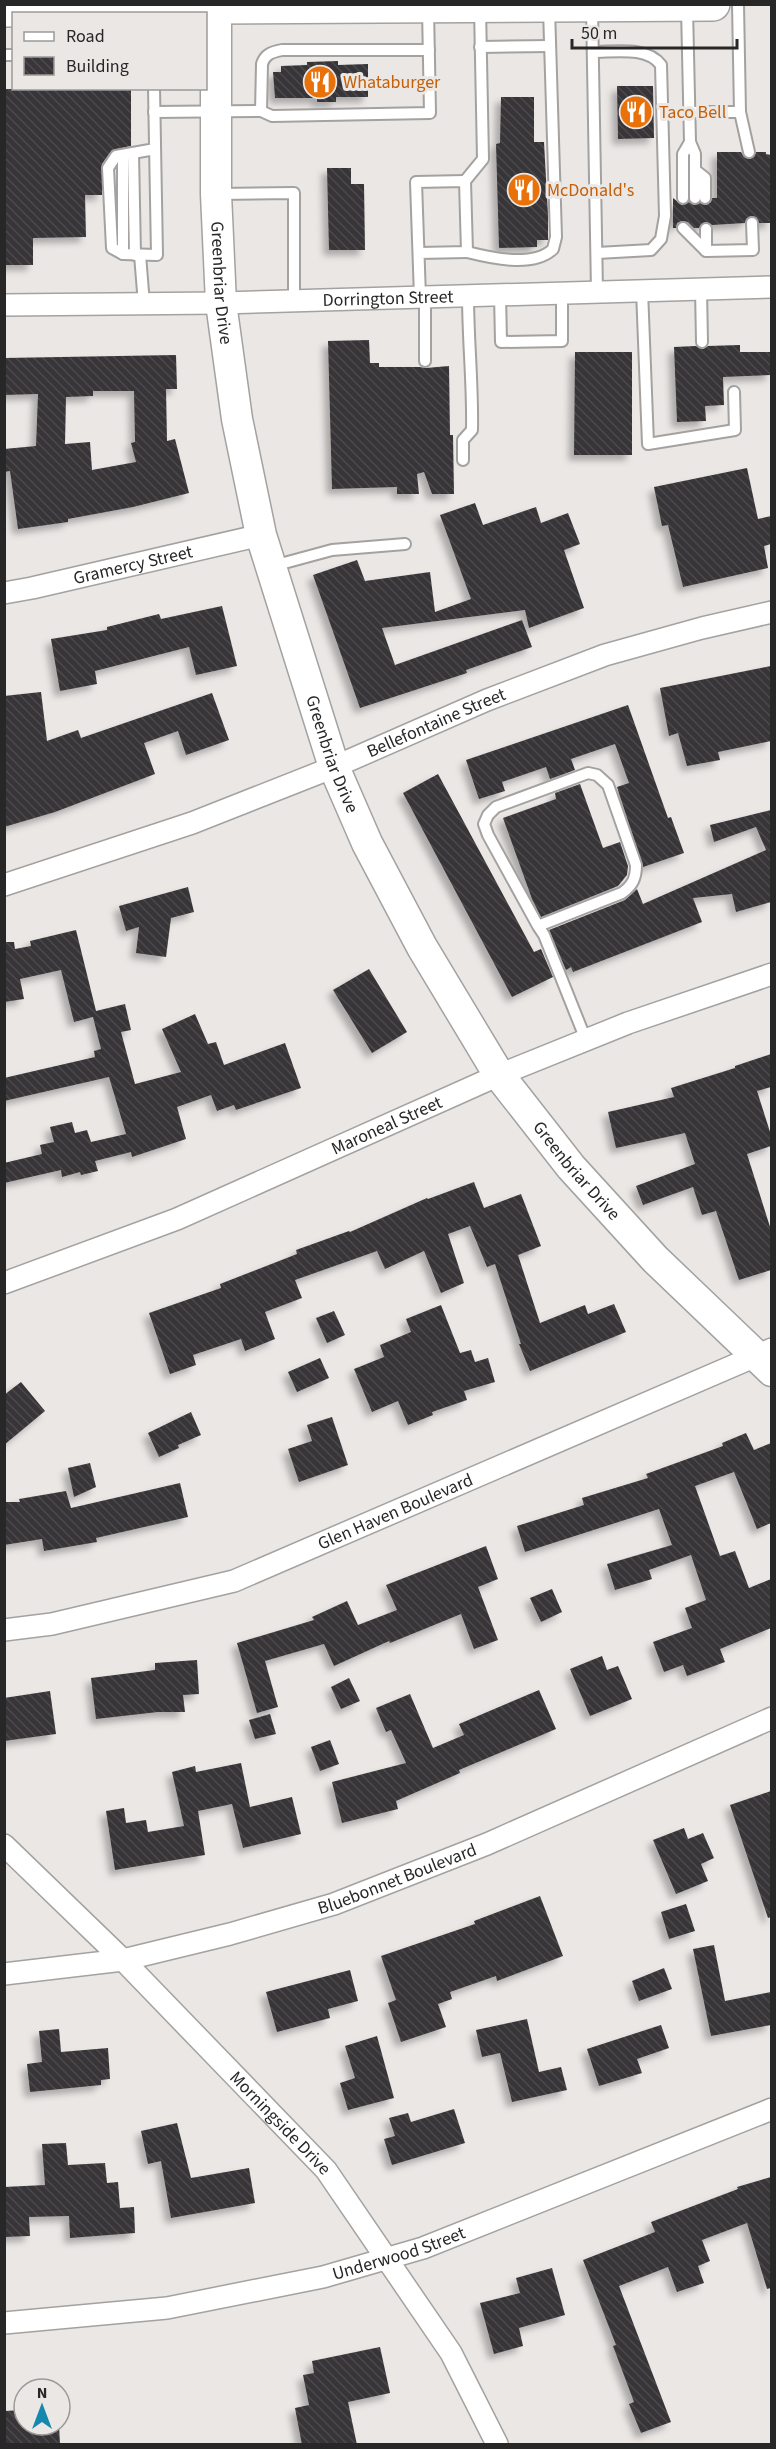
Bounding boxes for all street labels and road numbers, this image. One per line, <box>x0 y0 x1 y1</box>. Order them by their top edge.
street label: Greenbriar Drive <box>204 221 239 346</box>
street label: Dorrington Street <box>322 284 454 313</box>
street label: Gramercy Street <box>71 539 195 591</box>
street label: Bellefontaine Street <box>363 682 509 764</box>
street label: Greenbriar Drive <box>299 692 365 817</box>
street label: Maroneal Street <box>327 1090 446 1161</box>
street label: Greenbriar Drive <box>527 1116 626 1226</box>
street label: Glen Haven Boulevard <box>314 1467 477 1556</box>
street label: Bluebonnet Boulevard <box>315 1837 480 1921</box>
street label: Morningside Drive <box>224 2066 336 2181</box>
street label: Underwood Street <box>329 2220 469 2287</box>

